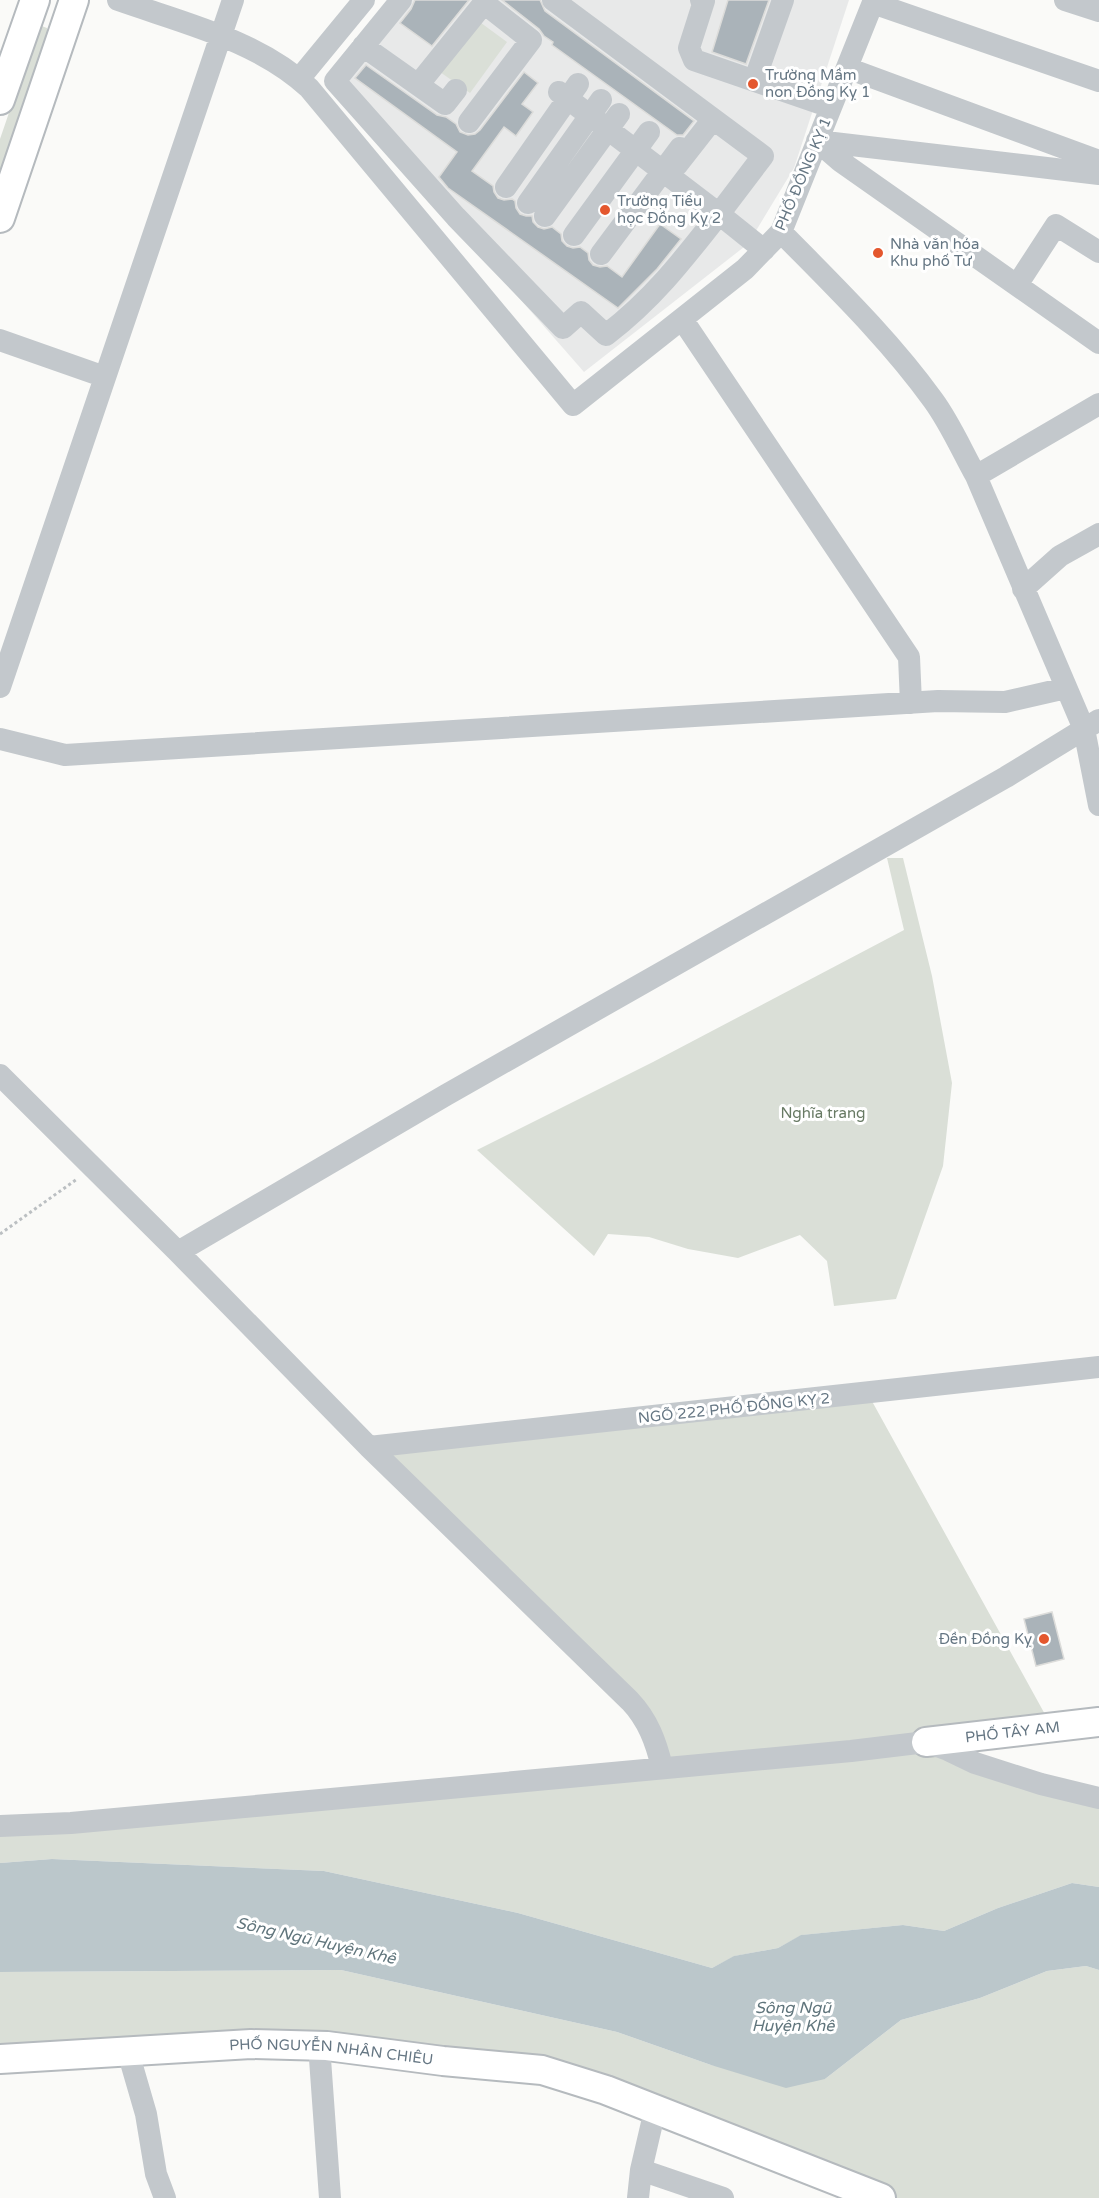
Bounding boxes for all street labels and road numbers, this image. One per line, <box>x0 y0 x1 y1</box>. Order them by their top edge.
street label: PHỐ ĐỒNG KỴ 1 <box>770 114 835 233</box>
street label: NGÕ 222 PHỐ ĐỒNG KỴ 2 <box>637 1388 831 1427</box>
street label: PHỐ TÂY AM <box>964 1718 1061 1746</box>
street label: PHỐ NGUYỄN NHÂN CHIÊU <box>229 2034 434 2069</box>

